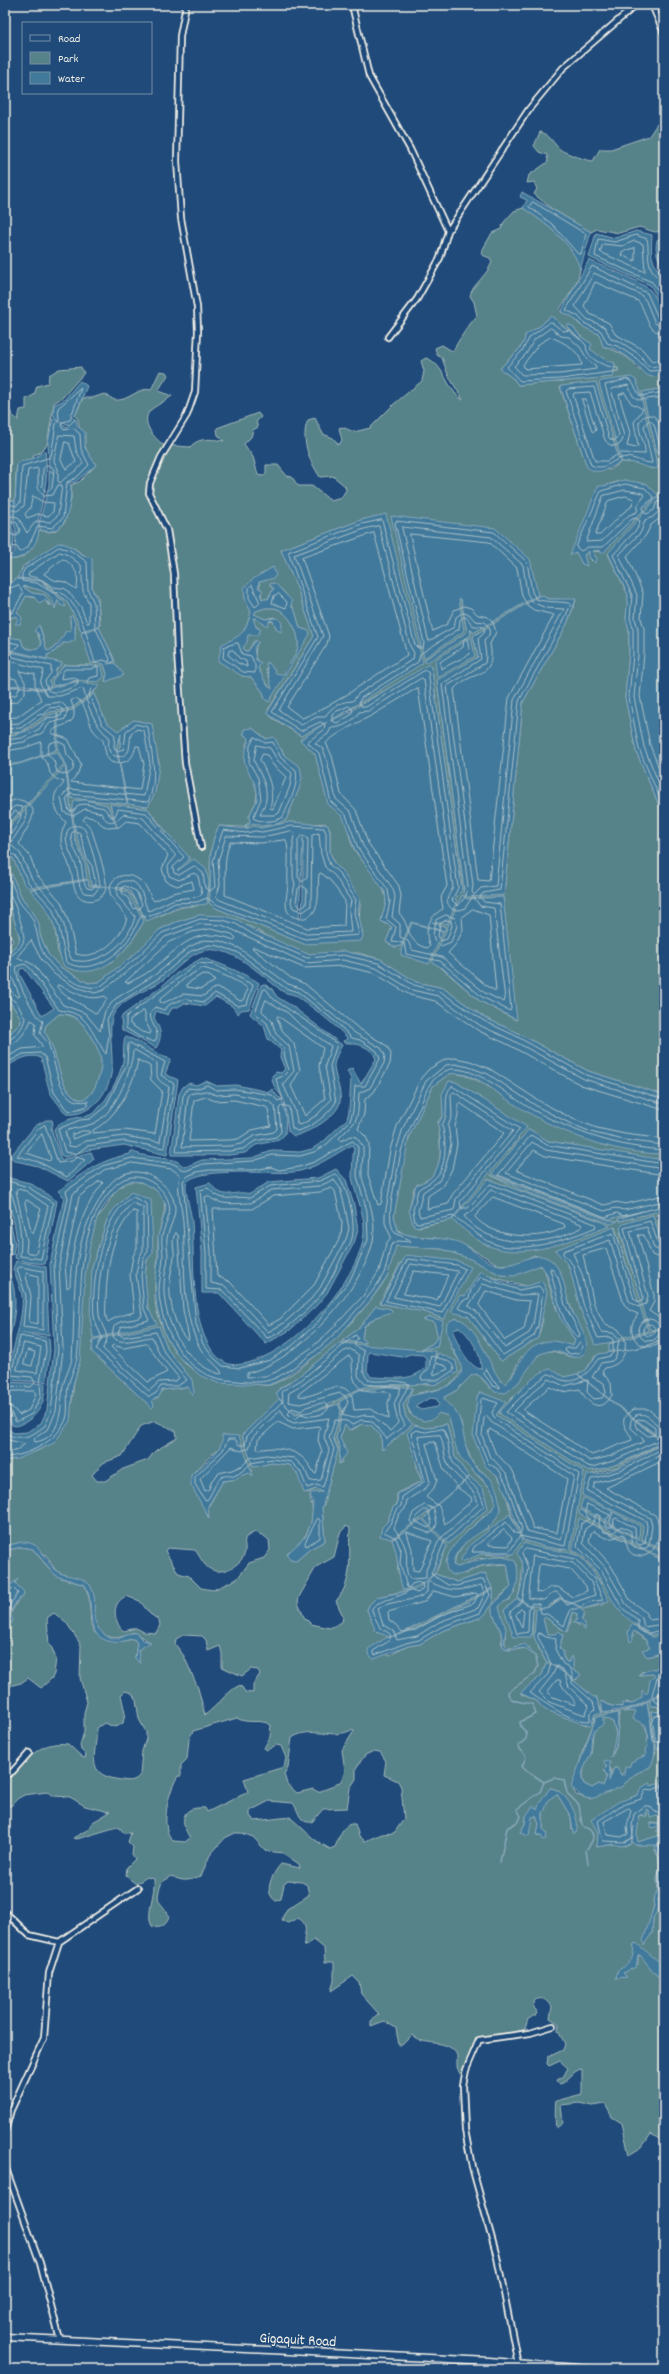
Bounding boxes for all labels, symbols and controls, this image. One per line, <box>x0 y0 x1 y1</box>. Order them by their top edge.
legend <box>22 22 152 94</box>
text: Road <box>58 31 80 48</box>
text: Park <box>58 51 79 68</box>
text: Water <box>58 71 85 88</box>
street label: Gigaquit Road <box>259 2328 337 2354</box>

